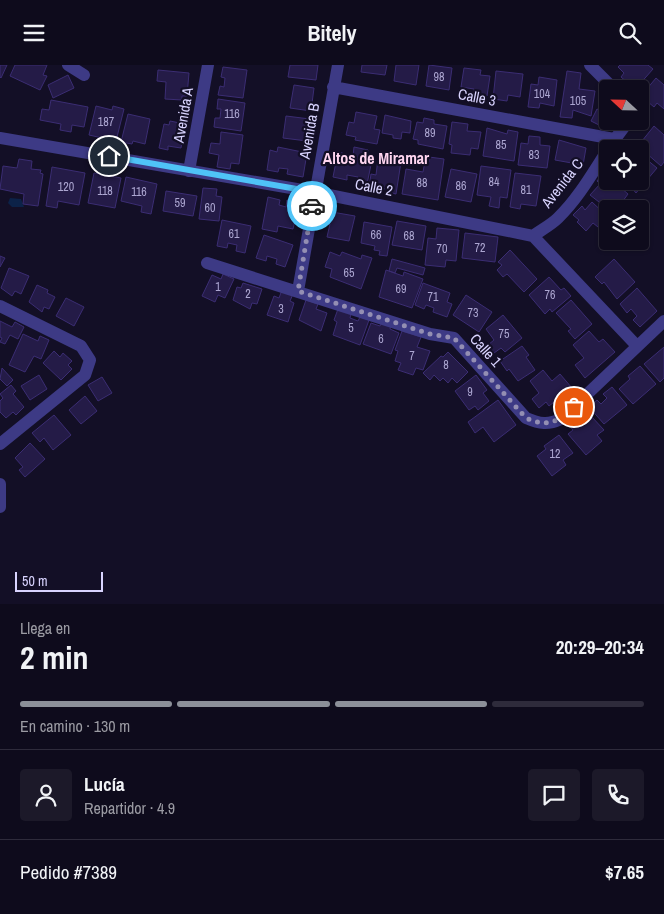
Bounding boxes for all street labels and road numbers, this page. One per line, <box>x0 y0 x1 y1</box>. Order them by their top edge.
street label: Calle 3 <box>456 83 498 111</box>
street label: Avenida A <box>168 85 198 145</box>
street label: Avenida B <box>294 101 324 162</box>
street label: Avenida C <box>535 154 588 213</box>
street label: Calle 2 <box>353 173 395 201</box>
street label: Calle 1 <box>465 329 507 371</box>

